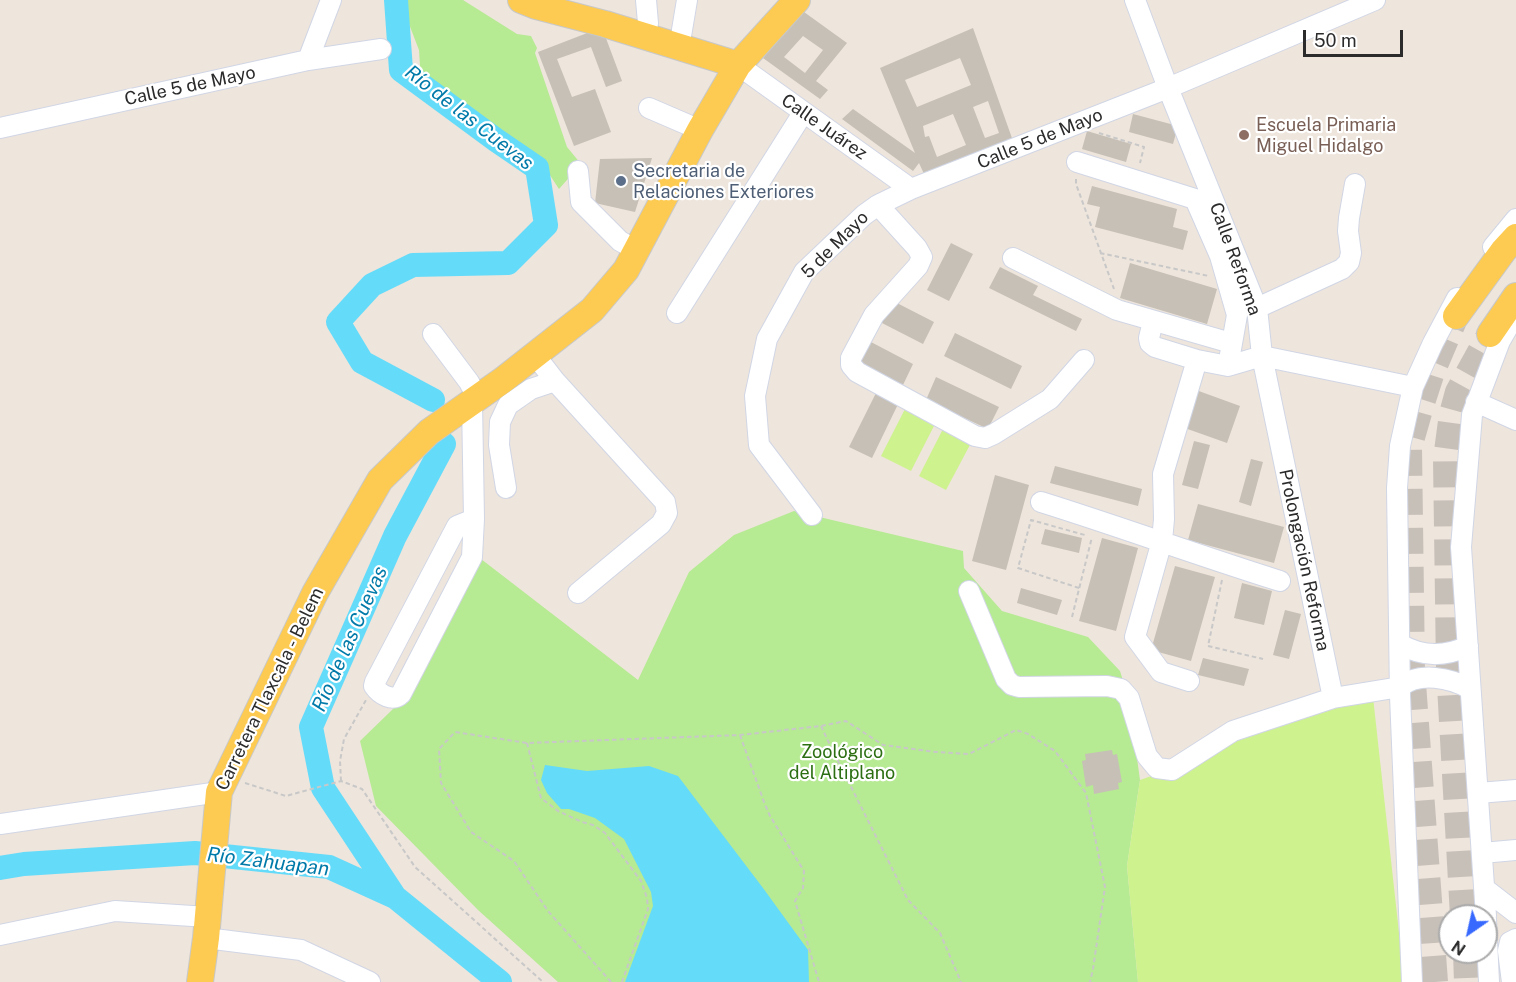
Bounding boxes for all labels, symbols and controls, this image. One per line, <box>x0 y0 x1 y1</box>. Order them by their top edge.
scale bar <box>1306 18 1406 56</box>
text: 50 m <box>1314 30 1357 51</box>
water label: Río de las Cuevas <box>400 60 538 176</box>
street label: Calle 5 de Mayo <box>123 62 257 110</box>
street label: Calle Juárez <box>777 90 871 164</box>
street label: Calle 5 de Mayo <box>974 104 1106 174</box>
place label: Escuela Primaria Miguel Hidalgo <box>1256 114 1396 156</box>
marker: Escuela Primaria Miguel Hidalgo <box>1237 128 1251 142</box>
place label: Secretaria de Relaciones Exteriores <box>633 160 814 202</box>
marker: Secretaria de Relaciones Exteriores <box>614 174 628 188</box>
street label: Calle Reforma <box>1205 200 1265 318</box>
street label: 5 de Mayo <box>797 207 873 283</box>
street label: Prolongación Reforma <box>1274 467 1334 653</box>
water label: Río de las Cuevas <box>307 563 393 715</box>
street label: Carretera Tlaxcala - Belem <box>211 584 329 794</box>
park label: Zoológico del Altiplano <box>789 741 895 783</box>
water label: Río Zahuapan <box>206 843 330 881</box>
north arrow <box>1438 904 1498 964</box>
text: N <box>1448 936 1469 959</box>

